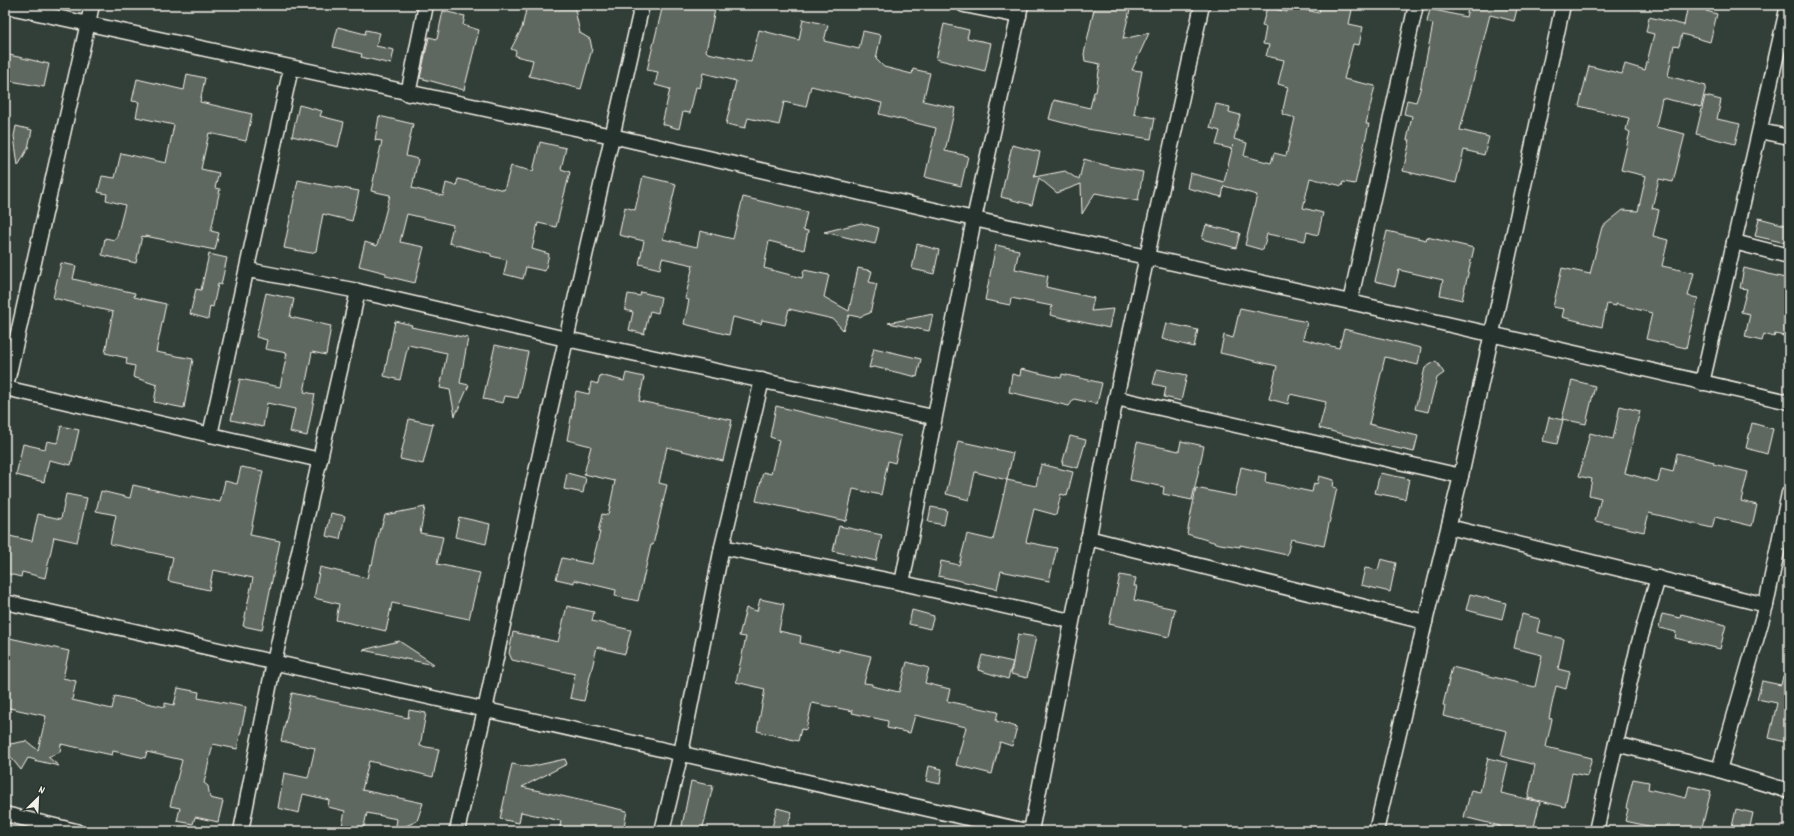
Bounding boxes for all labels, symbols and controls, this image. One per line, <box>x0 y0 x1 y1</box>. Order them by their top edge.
north arrow <box>18 778 58 818</box>
text: N <box>36 782 48 799</box>

